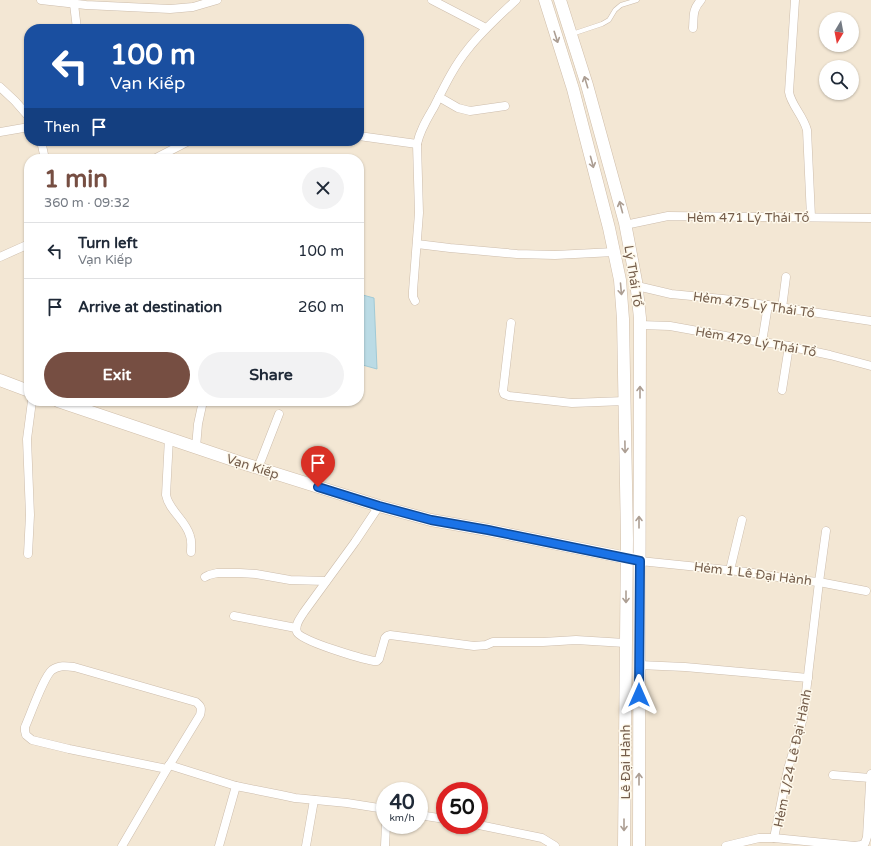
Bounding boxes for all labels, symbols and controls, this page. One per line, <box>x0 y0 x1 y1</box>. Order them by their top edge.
north arrow <box>819 12 859 52</box>
map controls <box>819 12 859 100</box>
one-way arrow <box>553 31 560 44</box>
text: 100 m <box>110 38 196 72</box>
icon: left <box>44 40 96 92</box>
button: search <box>819 60 859 100</box>
text: Vạn Kiếp <box>110 72 185 94</box>
one-way arrow <box>582 76 589 89</box>
icon: arrive <box>88 116 110 138</box>
text: Then <box>44 118 80 136</box>
one-way arrow <box>588 155 596 168</box>
text: 1 min <box>44 165 108 194</box>
button: close <box>302 167 344 209</box>
text: 360 m · 09:32 <box>44 195 130 211</box>
one-way arrow <box>617 201 624 214</box>
street label: Hẻm 471 Lý Thái Tổ <box>687 210 809 226</box>
text: Turn left <box>78 234 138 252</box>
icon: left <box>44 240 66 262</box>
text: 100 m <box>298 242 344 260</box>
street label: Lý Thái Tổ <box>620 244 646 308</box>
text: Vạn Kiếp <box>78 252 132 268</box>
one-way arrow <box>617 282 624 295</box>
street label: Hẻm 475 Lý Thái Tổ <box>692 289 816 321</box>
icon: arrive <box>44 296 66 318</box>
text: Arrive at destination <box>78 298 222 316</box>
text: 260 m <box>298 298 344 316</box>
street label: Hẻm 479 Lý Thái Tổ <box>694 323 818 361</box>
button: Exit <box>44 352 190 398</box>
button: Share <box>198 352 344 398</box>
one-way arrow <box>636 386 644 399</box>
one-way arrow <box>621 440 629 453</box>
pin <box>301 446 335 487</box>
street label: Vạn Kiếp <box>224 451 281 483</box>
icon: arrive <box>307 452 329 474</box>
one-way arrow <box>635 516 643 529</box>
street label: Hẻm 1 Lê Đại Hành <box>693 559 813 589</box>
one-way arrow <box>622 590 630 603</box>
position arrow <box>618 674 660 716</box>
street label: Hẻm 1/24 Lê Đại Hành <box>771 688 815 829</box>
street label: Lê Đại Hành <box>618 725 634 799</box>
one-way arrow <box>635 773 643 786</box>
speed limit sign: 50 <box>436 782 488 834</box>
text: 40 <box>389 791 415 815</box>
text: km/h <box>389 812 415 824</box>
one-way arrow <box>620 818 628 831</box>

